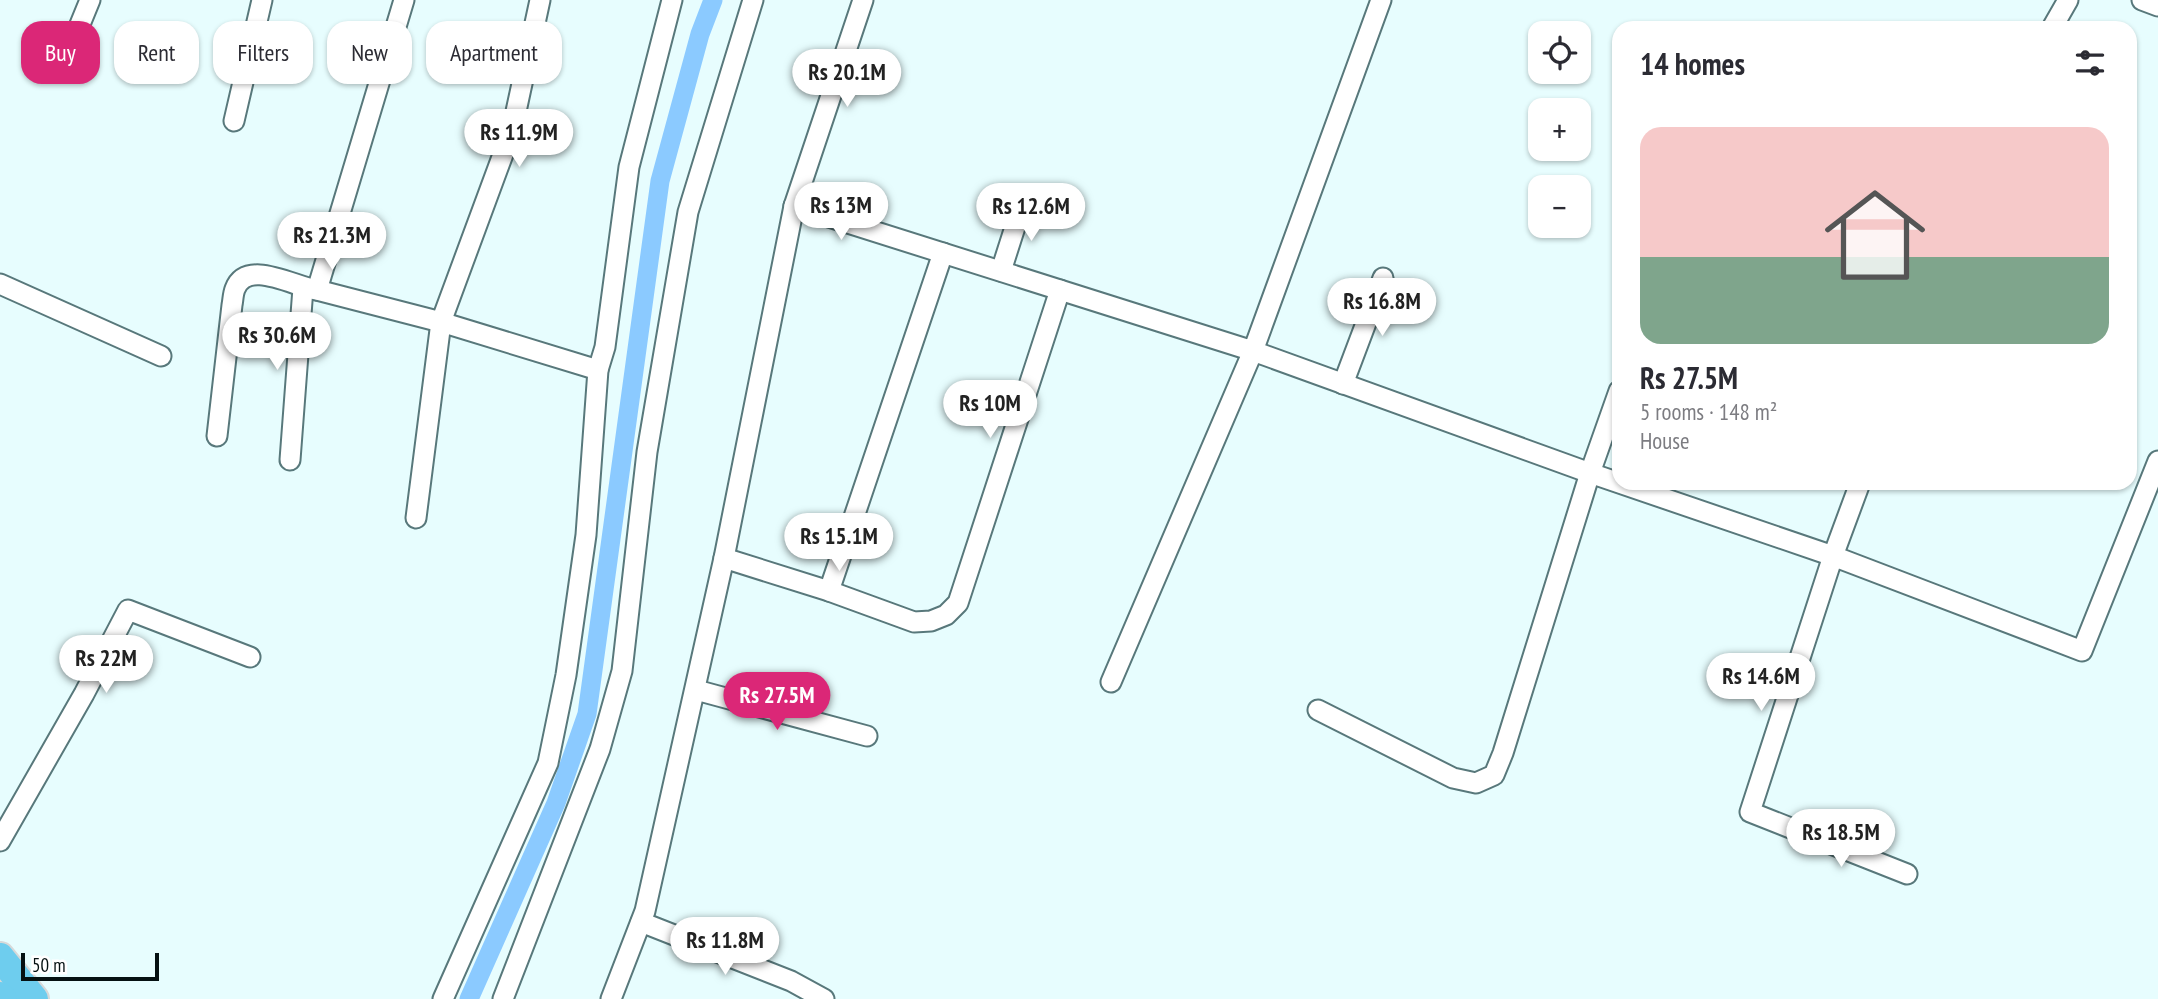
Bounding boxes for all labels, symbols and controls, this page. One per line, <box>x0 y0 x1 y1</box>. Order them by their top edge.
chip: Buy <box>21 21 100 84</box>
chip: Rent <box>114 21 199 84</box>
chip: Filters <box>213 21 313 84</box>
chip: New <box>327 21 412 84</box>
chip: Apartment <box>426 21 562 84</box>
map controls <box>1528 21 1591 238</box>
button: locate <box>1528 21 1591 84</box>
text: 14 homes <box>1640 44 1745 83</box>
icon: filters <box>2071 44 2109 82</box>
pin: Rs 20.1M <box>775 50 919 109</box>
text: Rs 20.1M <box>808 57 886 86</box>
button: + <box>1528 98 1591 161</box>
pin: Rs 11.9M <box>447 110 591 169</box>
text: Rs 11.9M <box>480 117 558 146</box>
icon: home <box>1812 172 1938 298</box>
button: − <box>1528 175 1591 238</box>
pin: Rs 13M <box>784 182 898 242</box>
pin: Rs 12.6M <box>959 184 1103 243</box>
text: Rs 13M <box>810 190 872 219</box>
text: Rs 12.6M <box>992 191 1070 220</box>
pin: Rs 21.3M <box>260 212 404 272</box>
text: Rs 21.3M <box>293 220 371 249</box>
pin: Rs 16.8M <box>1310 278 1454 338</box>
text: Rs 16.8M <box>1343 286 1421 315</box>
pin: Rs 30.6M <box>205 312 349 372</box>
text: Rs 30.6M <box>238 320 316 349</box>
text: Rs 27.5M <box>1640 358 1738 397</box>
pin: Rs 10M <box>933 380 1047 440</box>
text: Rs 10M <box>959 388 1021 417</box>
text: 5 rooms · 148 m² <box>1640 397 1777 426</box>
text: House <box>1640 426 1690 455</box>
pin: Rs 15.1M <box>767 514 911 573</box>
text: Rs 15.1M <box>800 521 878 550</box>
pin: Rs 22M <box>49 636 163 695</box>
text: Rs 22M <box>75 643 137 672</box>
pin: Rs 14.6M <box>1689 654 1833 713</box>
text: Rs 14.6M <box>1722 661 1800 690</box>
pin: Rs 27.5M <box>705 672 849 732</box>
text: Rs 27.5M <box>739 680 815 709</box>
pin: Rs 18.5M <box>1769 810 1913 869</box>
text: Rs 18.5M <box>1802 817 1880 846</box>
pin: Rs 11.8M <box>653 918 797 977</box>
text: Rs 11.8M <box>686 925 764 954</box>
scale bar <box>21 950 159 982</box>
text: 50 m <box>32 953 66 977</box>

